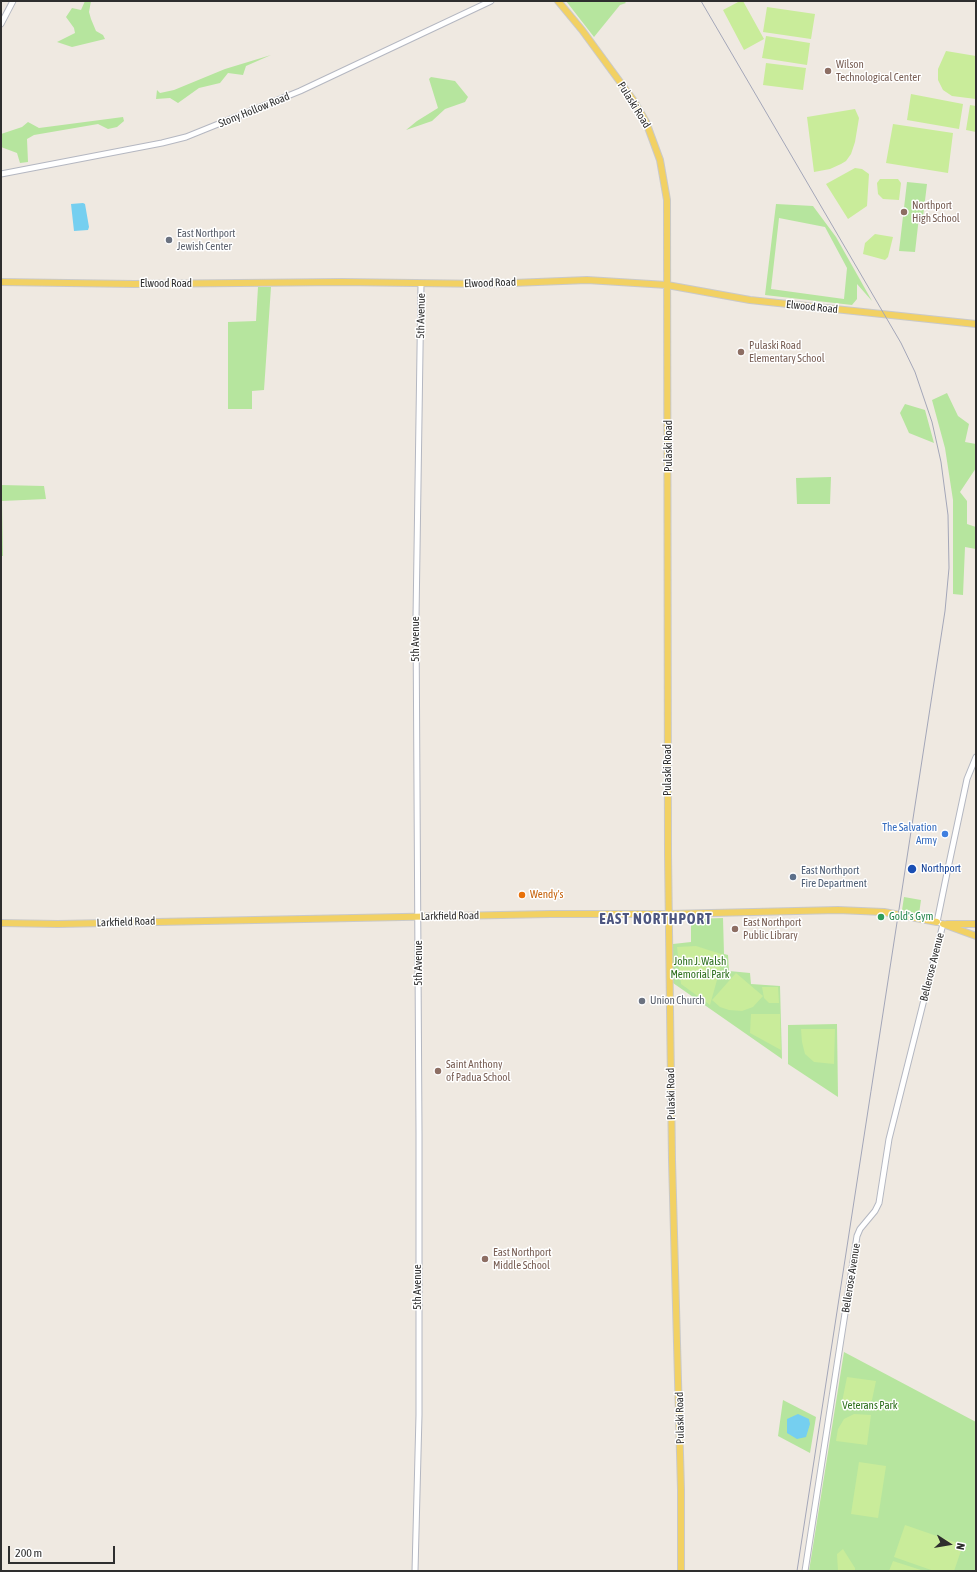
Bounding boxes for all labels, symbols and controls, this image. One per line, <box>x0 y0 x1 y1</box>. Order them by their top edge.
place label: Wilson Technological Center <box>836 58 920 84</box>
marker: Wilson Technological Center <box>823 66 833 76</box>
street label: Pulaski Road <box>615 79 653 131</box>
street label: Stony Hollow Road <box>216 90 292 130</box>
place label: Northport High School <box>912 199 960 225</box>
marker: Northport High School <box>899 207 909 217</box>
place label: East Northport Jewish Center <box>177 227 235 253</box>
marker: East Northport Jewish Center <box>164 235 174 245</box>
street label: Elwood Road <box>464 275 516 291</box>
street label: Elwood Road <box>140 277 192 291</box>
street label: 5th Avenue <box>414 293 428 339</box>
street label: Elwood Road <box>785 298 839 316</box>
place label: Pulaski Road Elementary School <box>749 339 825 365</box>
marker: Pulaski Road Elementary School <box>736 347 746 357</box>
street label: Pulaski Road <box>662 420 676 472</box>
street label: 5th Avenue <box>409 616 423 662</box>
street label: Pulaski Road <box>661 744 675 796</box>
place label: The Salvation Army <box>882 821 937 847</box>
marker: The Salvation Army <box>940 829 950 839</box>
place label: Northport <box>921 862 961 876</box>
marker: Northport <box>906 863 918 875</box>
place label: East Northport Fire Department <box>801 864 867 890</box>
marker: East Northport Fire Department <box>788 872 798 882</box>
place label: Wendy's <box>530 888 563 902</box>
marker: Wendy's <box>517 890 527 900</box>
street label: Larkfield Road <box>421 909 479 923</box>
district label: EAST NORTHPORT <box>599 910 713 928</box>
place label: Gold's Gym <box>889 910 933 924</box>
marker: Gold's Gym <box>876 912 886 922</box>
street label: Larkfield Road <box>97 914 155 930</box>
place label: East Northport Public Library <box>743 916 801 942</box>
marker: East Northport Public Library <box>730 924 740 934</box>
street label: Bellerose Avenue <box>917 931 947 1003</box>
street label: 5th Avenue <box>412 940 426 986</box>
park label: John J. Walsh Memorial Park <box>670 955 730 981</box>
place label: Union Church <box>650 994 705 1008</box>
marker: Union Church <box>637 996 647 1006</box>
place label: Saint Anthony of Padua School <box>446 1058 510 1084</box>
marker: Saint Anthony of Padua School <box>433 1066 443 1076</box>
street label: Pulaski Road <box>664 1068 678 1120</box>
street label: Bellerose Avenue <box>839 1242 863 1314</box>
place label: East Northport Middle School <box>493 1246 551 1272</box>
marker: East Northport Middle School <box>480 1254 490 1264</box>
street label: 5th Avenue <box>411 1264 425 1310</box>
street label: Pulaski Road <box>673 1392 687 1444</box>
park label: Veterans Park <box>842 1399 898 1413</box>
north arrow <box>929 1524 969 1564</box>
scale bar <box>10 1538 117 1564</box>
text: N <box>954 1542 967 1551</box>
text: 200 m <box>15 1546 42 1560</box>

